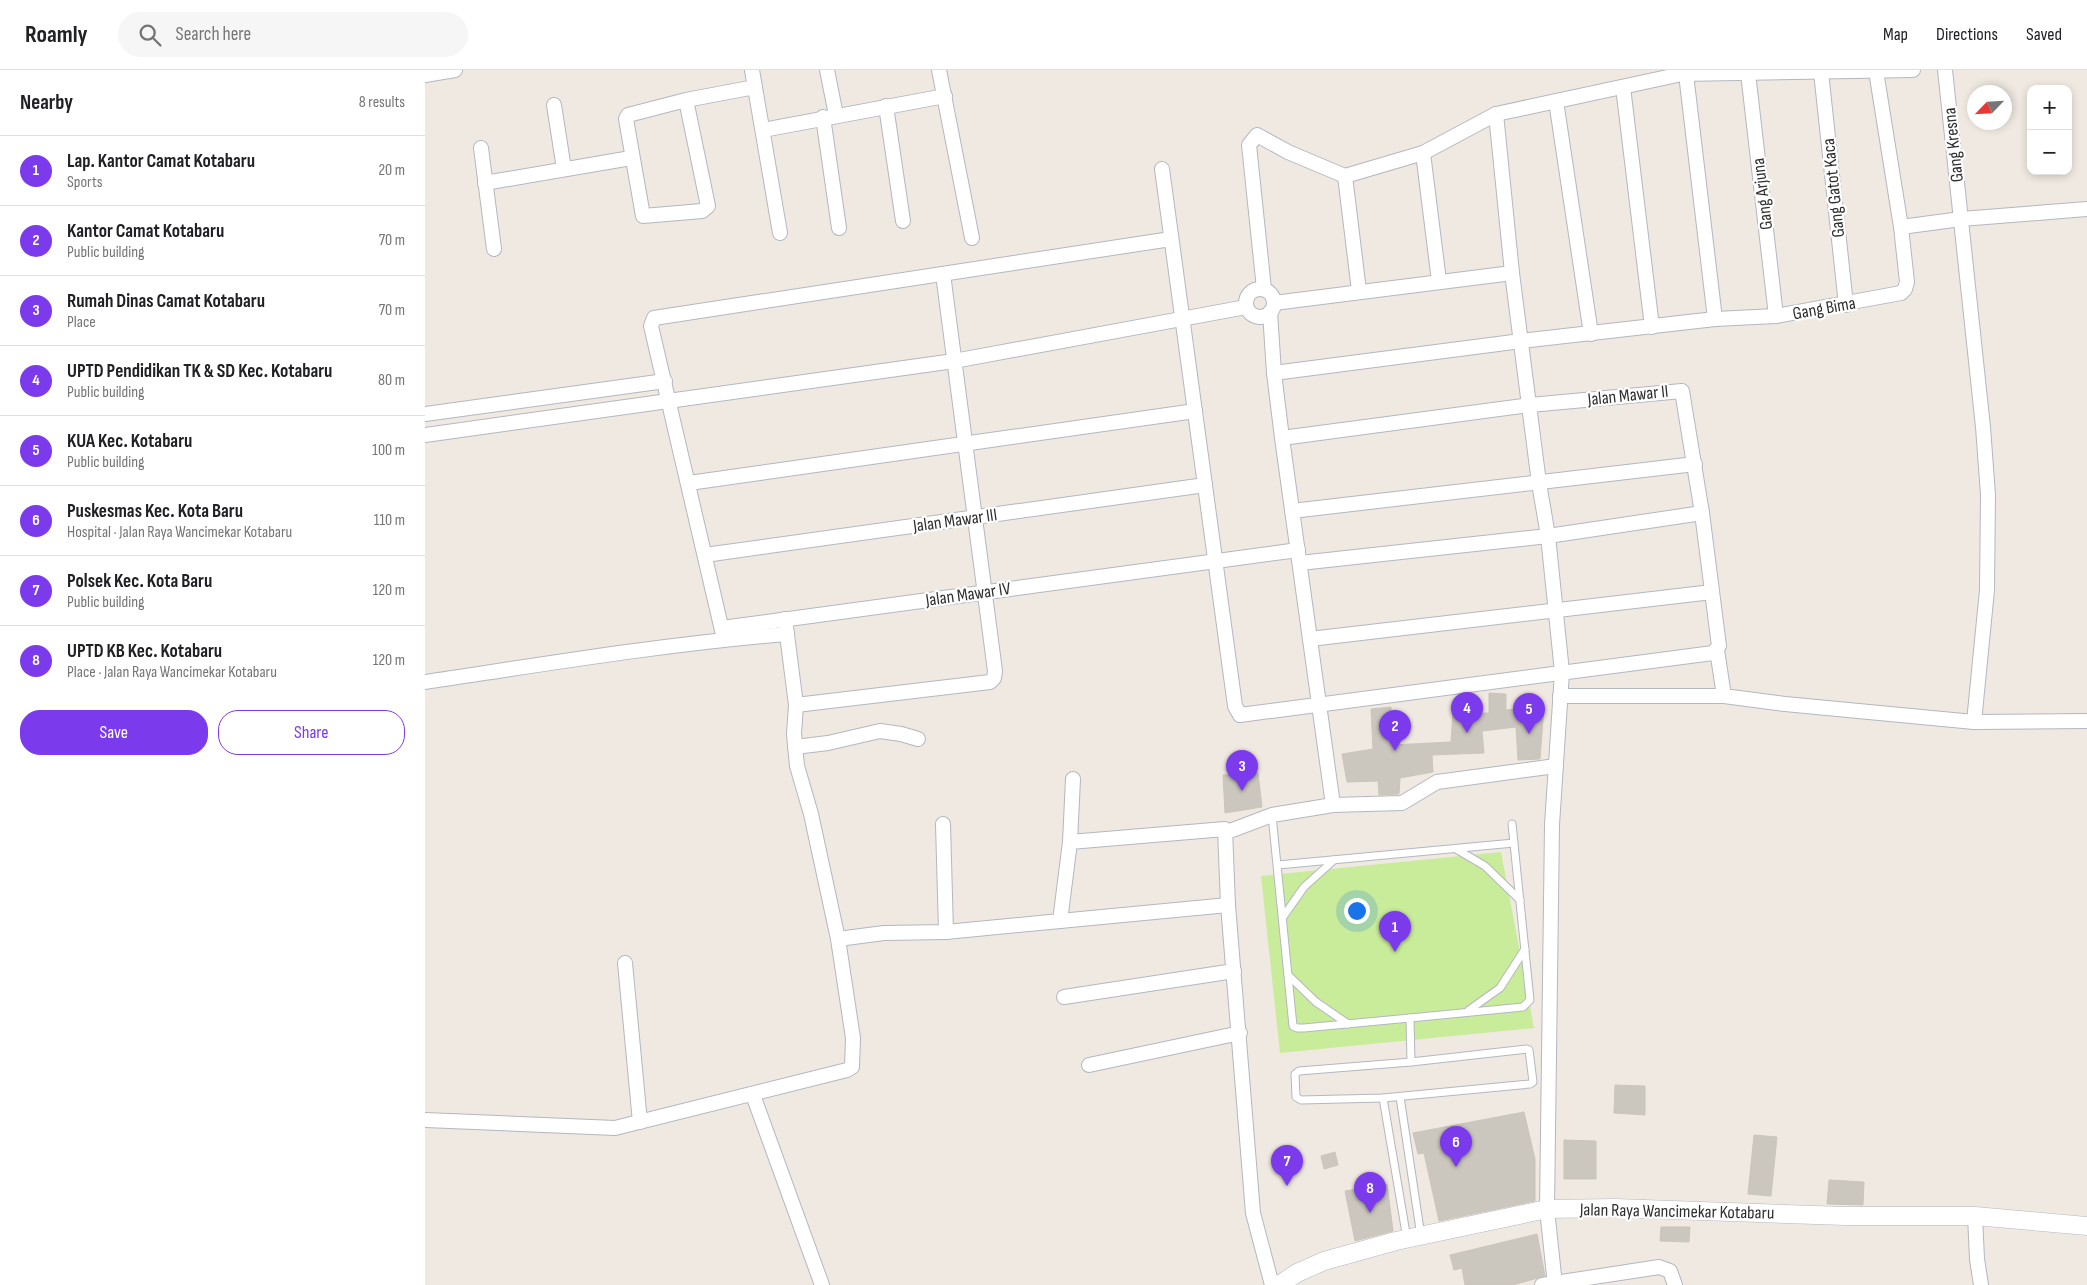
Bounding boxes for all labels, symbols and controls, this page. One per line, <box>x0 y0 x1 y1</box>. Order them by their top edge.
search box <box>118 12 468 57</box>
text: Roamly <box>25 20 88 49</box>
icon: search <box>136 21 164 49</box>
text: Search here <box>176 23 251 46</box>
text: Map <box>1883 24 1908 45</box>
text: Directions <box>1936 24 1998 45</box>
text: Saved <box>2026 24 2062 45</box>
north arrow <box>1967 85 2012 130</box>
map controls <box>2027 85 2072 175</box>
button: + <box>2027 85 2072 130</box>
text: Nearby <box>20 90 73 115</box>
text: 8 results <box>359 93 405 112</box>
street label: Gang Kresna <box>1939 107 1968 183</box>
button: − <box>2027 130 2072 175</box>
street label: Gang Gatot Kaca <box>1818 137 1849 238</box>
text: Lap. Kantor Camat Kotabaru <box>67 150 255 173</box>
street label: Gang Arjuna <box>1748 157 1777 231</box>
text: 1 <box>33 161 39 180</box>
text: 20 m <box>378 161 405 180</box>
text: Sports <box>67 173 102 192</box>
text: Kantor Camat Kotabaru <box>67 220 224 243</box>
text: 2 <box>32 231 40 250</box>
text: 70 m <box>379 231 405 250</box>
text: Public building <box>67 243 144 262</box>
text: Rumah Dinas Camat Kotabaru <box>67 290 265 313</box>
street label: Gang Bima <box>1791 293 1857 324</box>
text: 3 <box>32 301 40 320</box>
text: 70 m <box>379 301 405 320</box>
text: Place <box>67 313 96 332</box>
text: UPTD Pendidikan TK & SD Kec. Kotabaru <box>67 360 332 383</box>
text: 4 <box>32 371 40 390</box>
text: 80 m <box>378 371 405 390</box>
street label: Jalan Mawar II <box>1586 381 1669 410</box>
text: Public building <box>67 383 144 402</box>
text: KUA Kec. Kotabaru <box>67 430 192 453</box>
text: 5 <box>32 441 40 460</box>
text: 100 m <box>372 441 405 460</box>
text: Public building <box>67 453 144 472</box>
text: Puskesmas Kec. Kota Baru <box>67 500 243 523</box>
street label: Jalan Mawar III <box>911 504 998 537</box>
text: 6 <box>32 511 40 530</box>
text: 110 m <box>374 511 405 530</box>
text: Hospital · Jalan Raya Wancimekar Kotabaru <box>67 523 292 542</box>
text: Polsek Kec. Kota Baru <box>67 570 212 593</box>
street label: Jalan Mawar IV <box>923 578 1012 611</box>
text: 7 <box>33 581 39 600</box>
text: 120 m <box>373 581 405 600</box>
text: Public building <box>67 593 144 612</box>
text: UPTD KB Kec. Kotabaru <box>67 640 222 663</box>
text: 8 <box>32 651 40 670</box>
text: 120 m <box>373 651 405 670</box>
text: Place · Jalan Raya Wancimekar Kotabaru <box>67 663 277 682</box>
pin: 4 <box>1451 692 1483 733</box>
pin: 5 <box>1513 693 1545 734</box>
button: Save <box>20 710 208 755</box>
button: Share <box>218 710 405 755</box>
pin: 2 <box>1379 710 1411 751</box>
pin: 3 <box>1226 750 1258 791</box>
your location <box>1344 898 1370 924</box>
pin: 1 <box>1379 911 1411 952</box>
pin: 6 <box>1440 1126 1472 1167</box>
pin: 7 <box>1271 1145 1303 1186</box>
pin: 8 <box>1354 1172 1386 1213</box>
street label: Jalan Raya Wancimekar Kotabaru <box>1579 1199 1774 1224</box>

